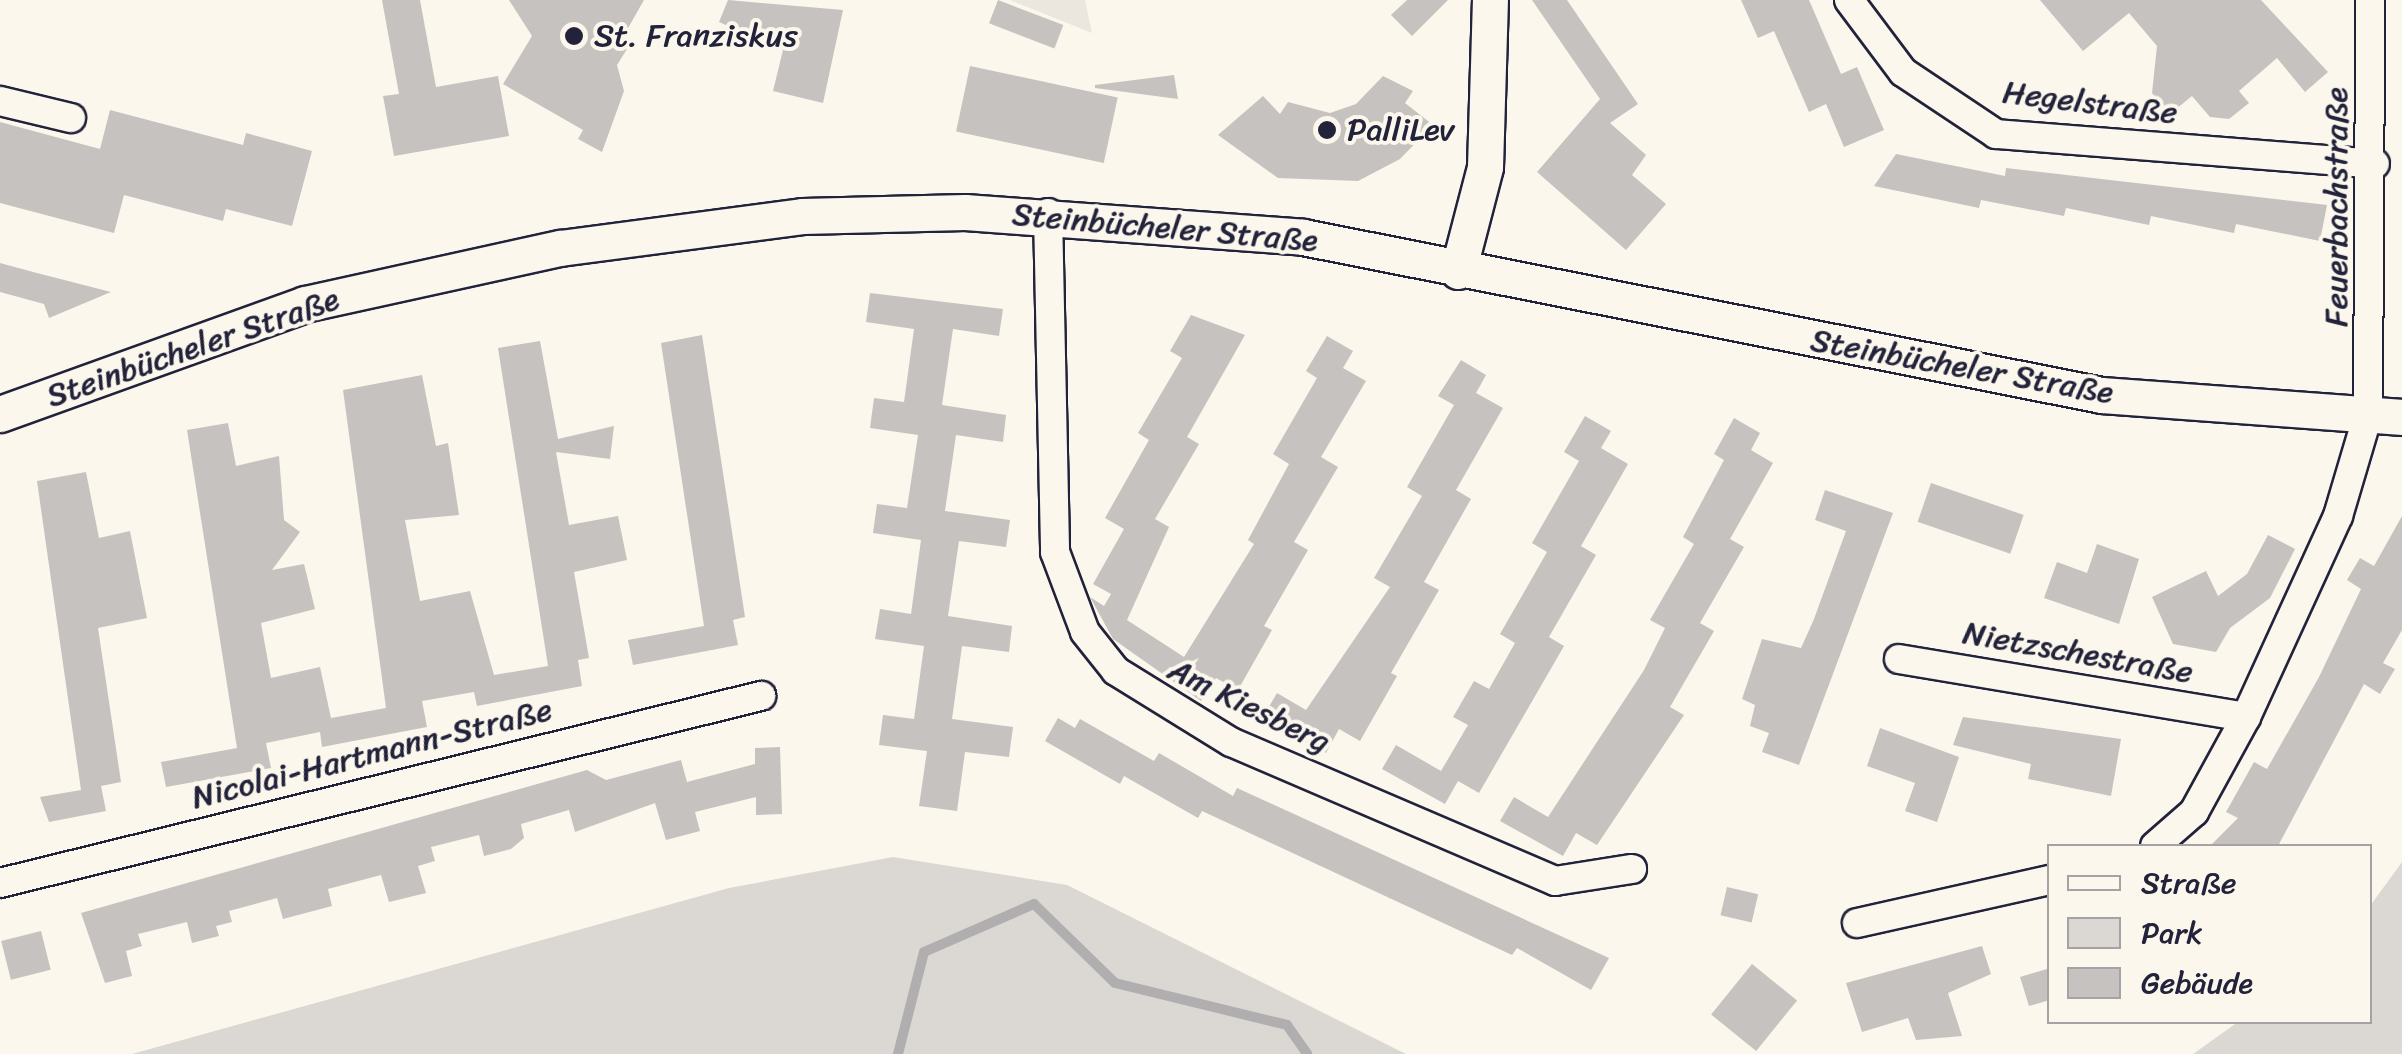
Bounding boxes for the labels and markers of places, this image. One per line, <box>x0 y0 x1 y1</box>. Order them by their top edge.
place label: St. Franziskus <box>594 17 796 55</box>
marker: St. Franziskus <box>563 25 585 47</box>
place label: PalliLev <box>1347 111 1455 149</box>
marker: PalliLev <box>1316 119 1338 141</box>

